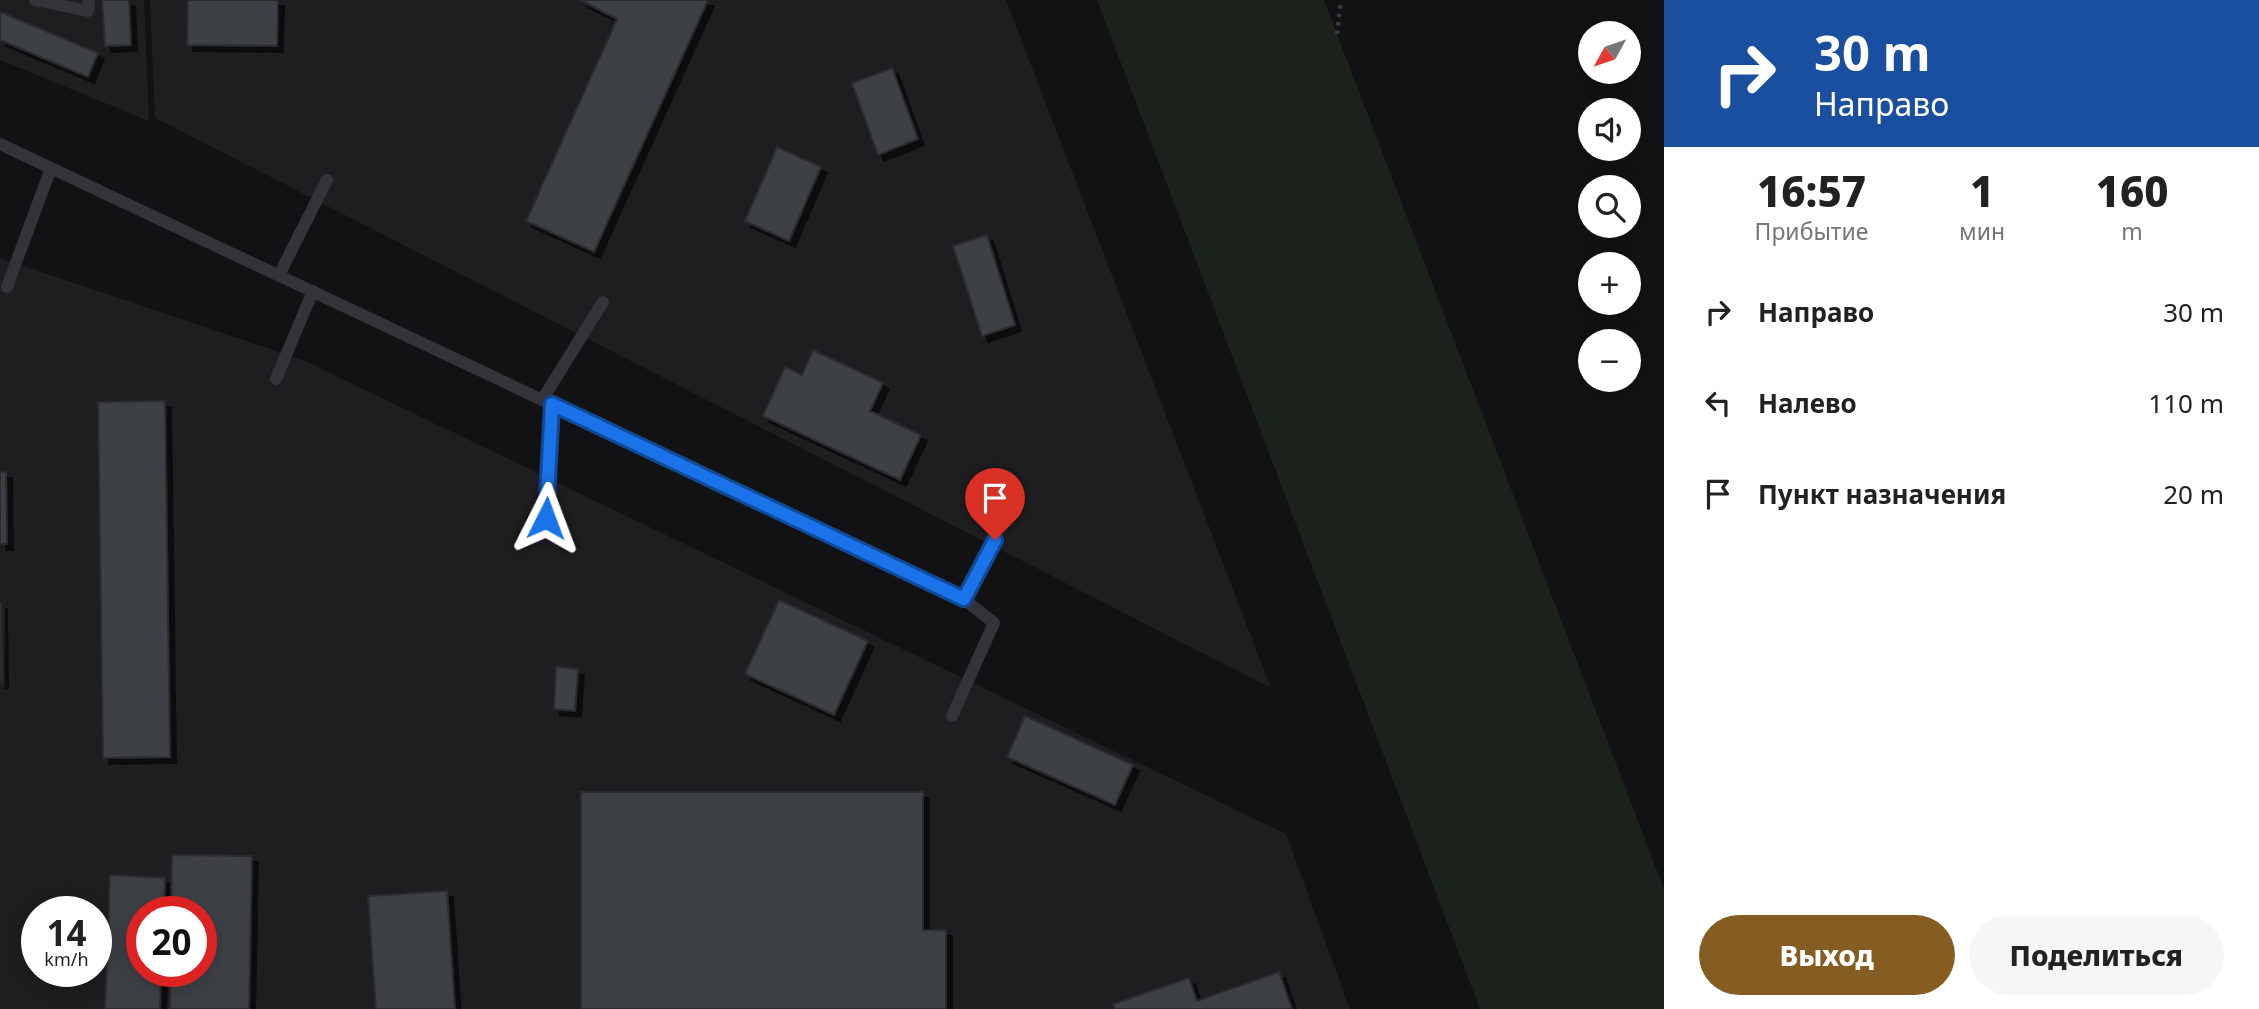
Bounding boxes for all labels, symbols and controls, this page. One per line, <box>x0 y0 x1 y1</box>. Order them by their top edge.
text: 30 m <box>1814 19 1931 85</box>
north arrow <box>1578 21 1642 84</box>
map controls <box>1578 21 1641 392</box>
icon: right <box>1699 28 1790 119</box>
text: Направо <box>1814 82 1949 125</box>
button: sound <box>1578 98 1641 161</box>
text: 16:57 <box>1757 162 1866 219</box>
text: 1 <box>1970 162 1994 219</box>
text: 160 <box>2096 162 2168 219</box>
button: search <box>1578 175 1641 238</box>
text: Прибытие <box>1755 215 1869 247</box>
text: мин <box>1959 215 2005 247</box>
text: m <box>2121 215 2143 247</box>
button: + <box>1578 252 1641 315</box>
icon: right <box>1699 293 1737 331</box>
text: Направо <box>1758 294 1874 330</box>
text: 30 m <box>2163 294 2224 330</box>
button: − <box>1578 329 1641 392</box>
icon: left <box>1699 384 1737 422</box>
text: Налево <box>1758 385 1857 421</box>
text: 110 m <box>2148 385 2224 421</box>
pin <box>965 468 1025 540</box>
icon: arrive <box>1699 475 1737 513</box>
text: Пункт назначения <box>1758 476 2006 512</box>
text: 20 m <box>2163 476 2224 512</box>
icon: arrive <box>976 479 1014 517</box>
position arrow <box>509 481 583 555</box>
speed limit sign: 20 <box>126 896 217 987</box>
text: 14 <box>46 909 87 956</box>
button: Выход <box>1699 915 1955 995</box>
button: Поделиться <box>1969 915 2224 995</box>
text: km/h <box>44 947 89 971</box>

